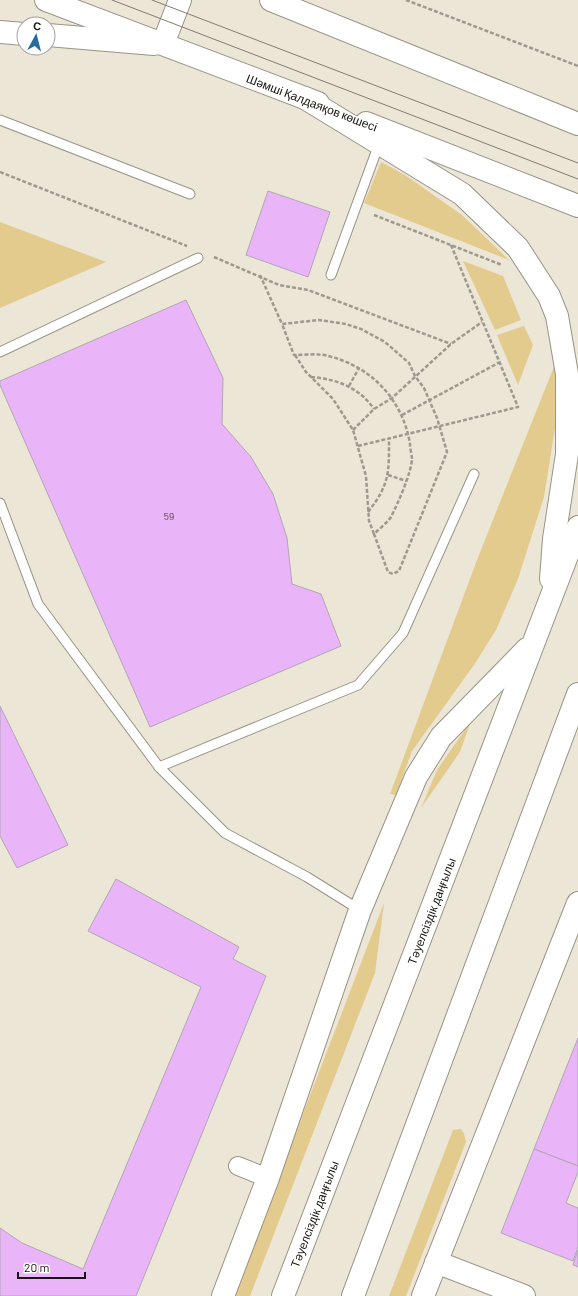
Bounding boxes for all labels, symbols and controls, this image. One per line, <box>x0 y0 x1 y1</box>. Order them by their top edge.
north arrow <box>16 16 56 56</box>
text: С <box>33 19 42 33</box>
street label: Шәмші Қалдаяқов көшесі <box>244 71 379 134</box>
house number: 59 <box>164 510 174 522</box>
street label: Тәуелсіздік даңғылы <box>404 856 459 967</box>
street label: Тәуелсіздік даңғылы <box>287 1159 342 1270</box>
scale bar <box>18 1254 85 1280</box>
text: 20 m <box>24 1260 50 1274</box>

